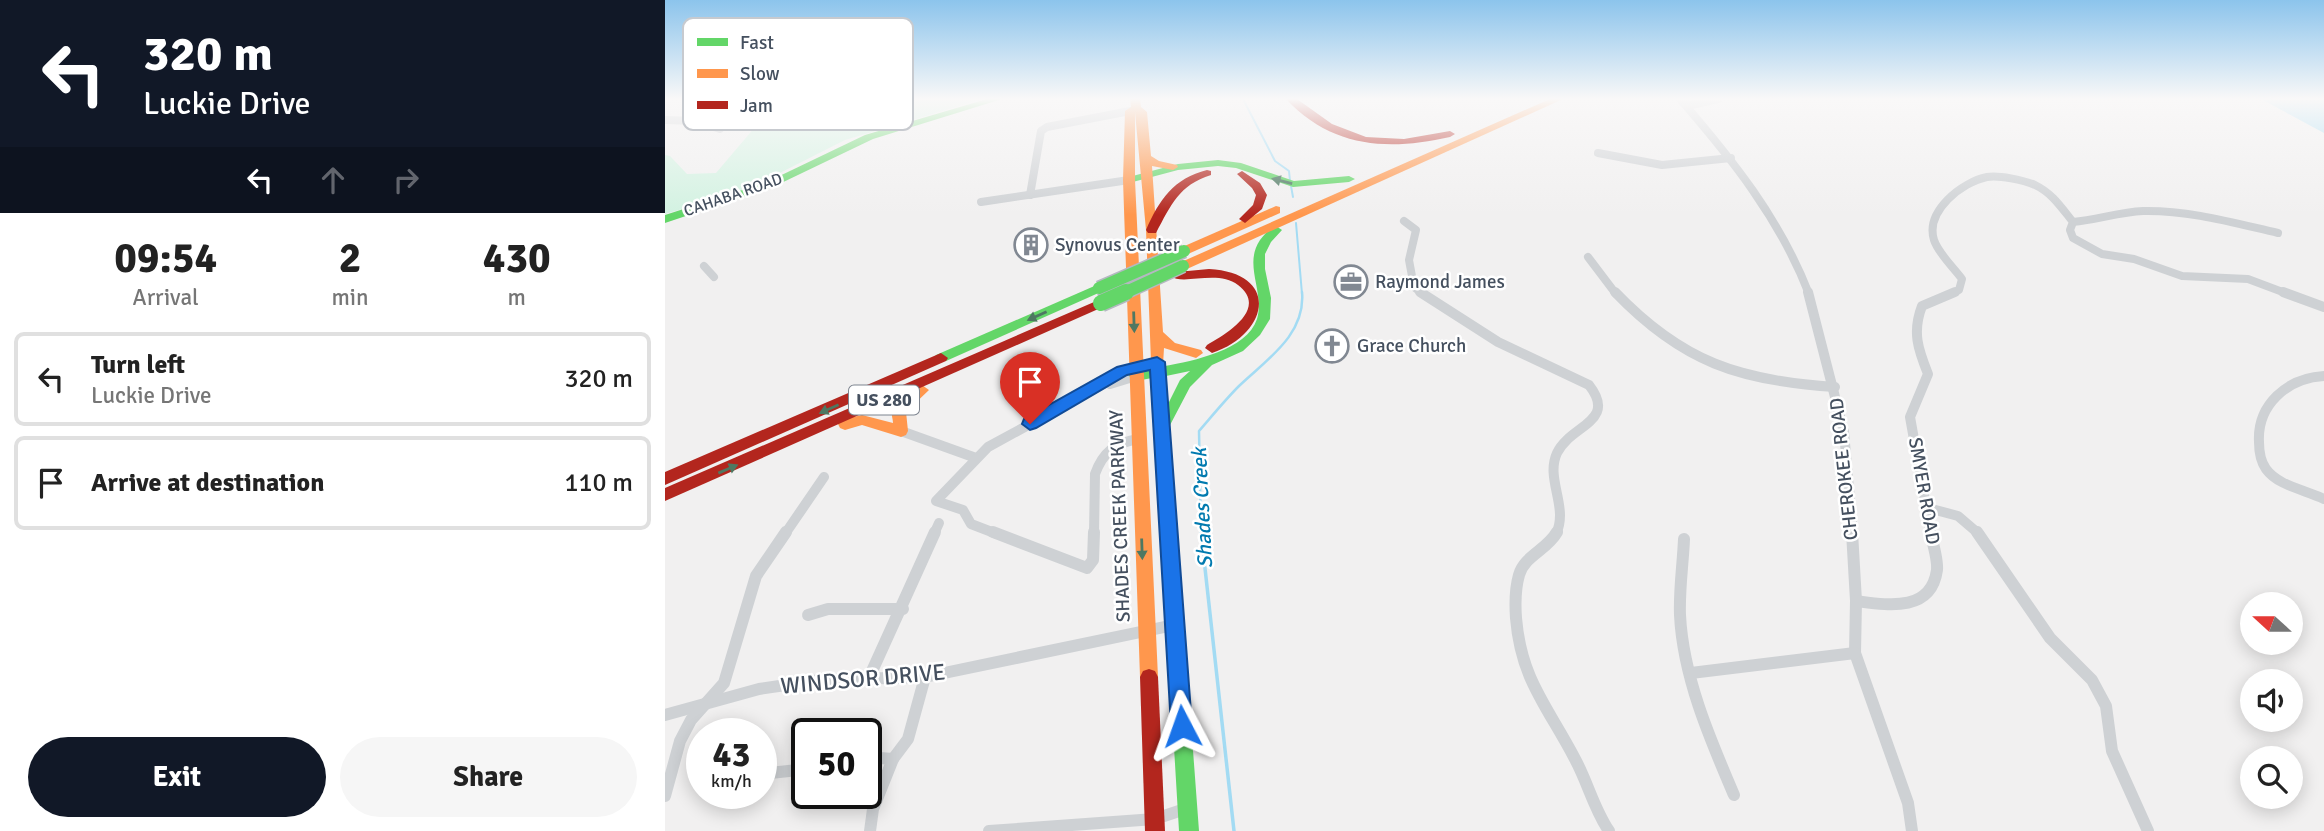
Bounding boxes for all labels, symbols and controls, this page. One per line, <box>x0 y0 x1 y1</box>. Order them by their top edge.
legend <box>683 18 913 130</box>
text: 320 m <box>143 24 273 84</box>
icon: left <box>28 28 119 119</box>
text: Fast <box>740 31 774 55</box>
text: Slow <box>740 62 780 86</box>
text: Luckie Drive <box>143 84 311 123</box>
text: Jam <box>740 94 773 118</box>
icon: left <box>241 161 279 199</box>
icon: ahead <box>314 161 352 199</box>
icon: right <box>387 161 425 199</box>
street label: CAHABA ROAD <box>681 169 785 221</box>
one-way arrow <box>1271 175 1293 186</box>
building icon: Synovus Center <box>1012 226 1050 264</box>
text: 09:54 <box>114 233 217 284</box>
text: 2 <box>339 233 361 284</box>
text: 430 <box>483 233 551 284</box>
place label: Synovus Center <box>1055 233 1180 257</box>
office icon: Raymond James <box>1332 263 1370 301</box>
place label: Raymond James <box>1375 270 1505 294</box>
text: Arrival <box>133 283 199 312</box>
text: min <box>331 283 369 312</box>
text: m <box>508 283 526 312</box>
one-way arrow <box>1027 310 1047 322</box>
one-way arrow <box>1129 311 1140 333</box>
church icon: Grace Church <box>1313 327 1351 365</box>
place label: Grace Church <box>1357 334 1466 358</box>
text: Turn left <box>91 349 185 381</box>
pin <box>1000 352 1060 424</box>
icon: left <box>32 360 70 398</box>
text: 320 m <box>564 363 633 395</box>
icon: arrive <box>1011 363 1049 401</box>
text: Luckie Drive <box>91 381 211 410</box>
road number: US 280 <box>849 386 919 414</box>
street label: CHEROKEE ROAD <box>1825 397 1863 541</box>
one-way arrow <box>819 403 839 415</box>
street label: SHADES CREEK PARKWAY <box>1104 409 1136 623</box>
street label: SMYER ROAD <box>1903 436 1945 546</box>
water label: Shades Creek <box>1186 445 1218 569</box>
one-way arrow <box>718 463 738 475</box>
icon: arrive <box>32 464 70 502</box>
text: Arrive at destination <box>91 467 324 499</box>
text: 110 m <box>564 467 633 499</box>
one-way arrow <box>1137 539 1148 561</box>
north arrow <box>2240 592 2303 654</box>
map controls <box>2240 592 2303 809</box>
street label: WINDSOR DRIVE <box>779 657 947 701</box>
button: sound <box>2240 669 2303 732</box>
position arrow <box>1145 689 1219 763</box>
speed limit sign: 50 <box>791 718 882 809</box>
text: 43 <box>713 733 750 776</box>
button: Exit <box>28 737 326 817</box>
button: Share <box>340 737 637 817</box>
button: search <box>2240 746 2303 809</box>
text: km/h <box>711 770 752 792</box>

